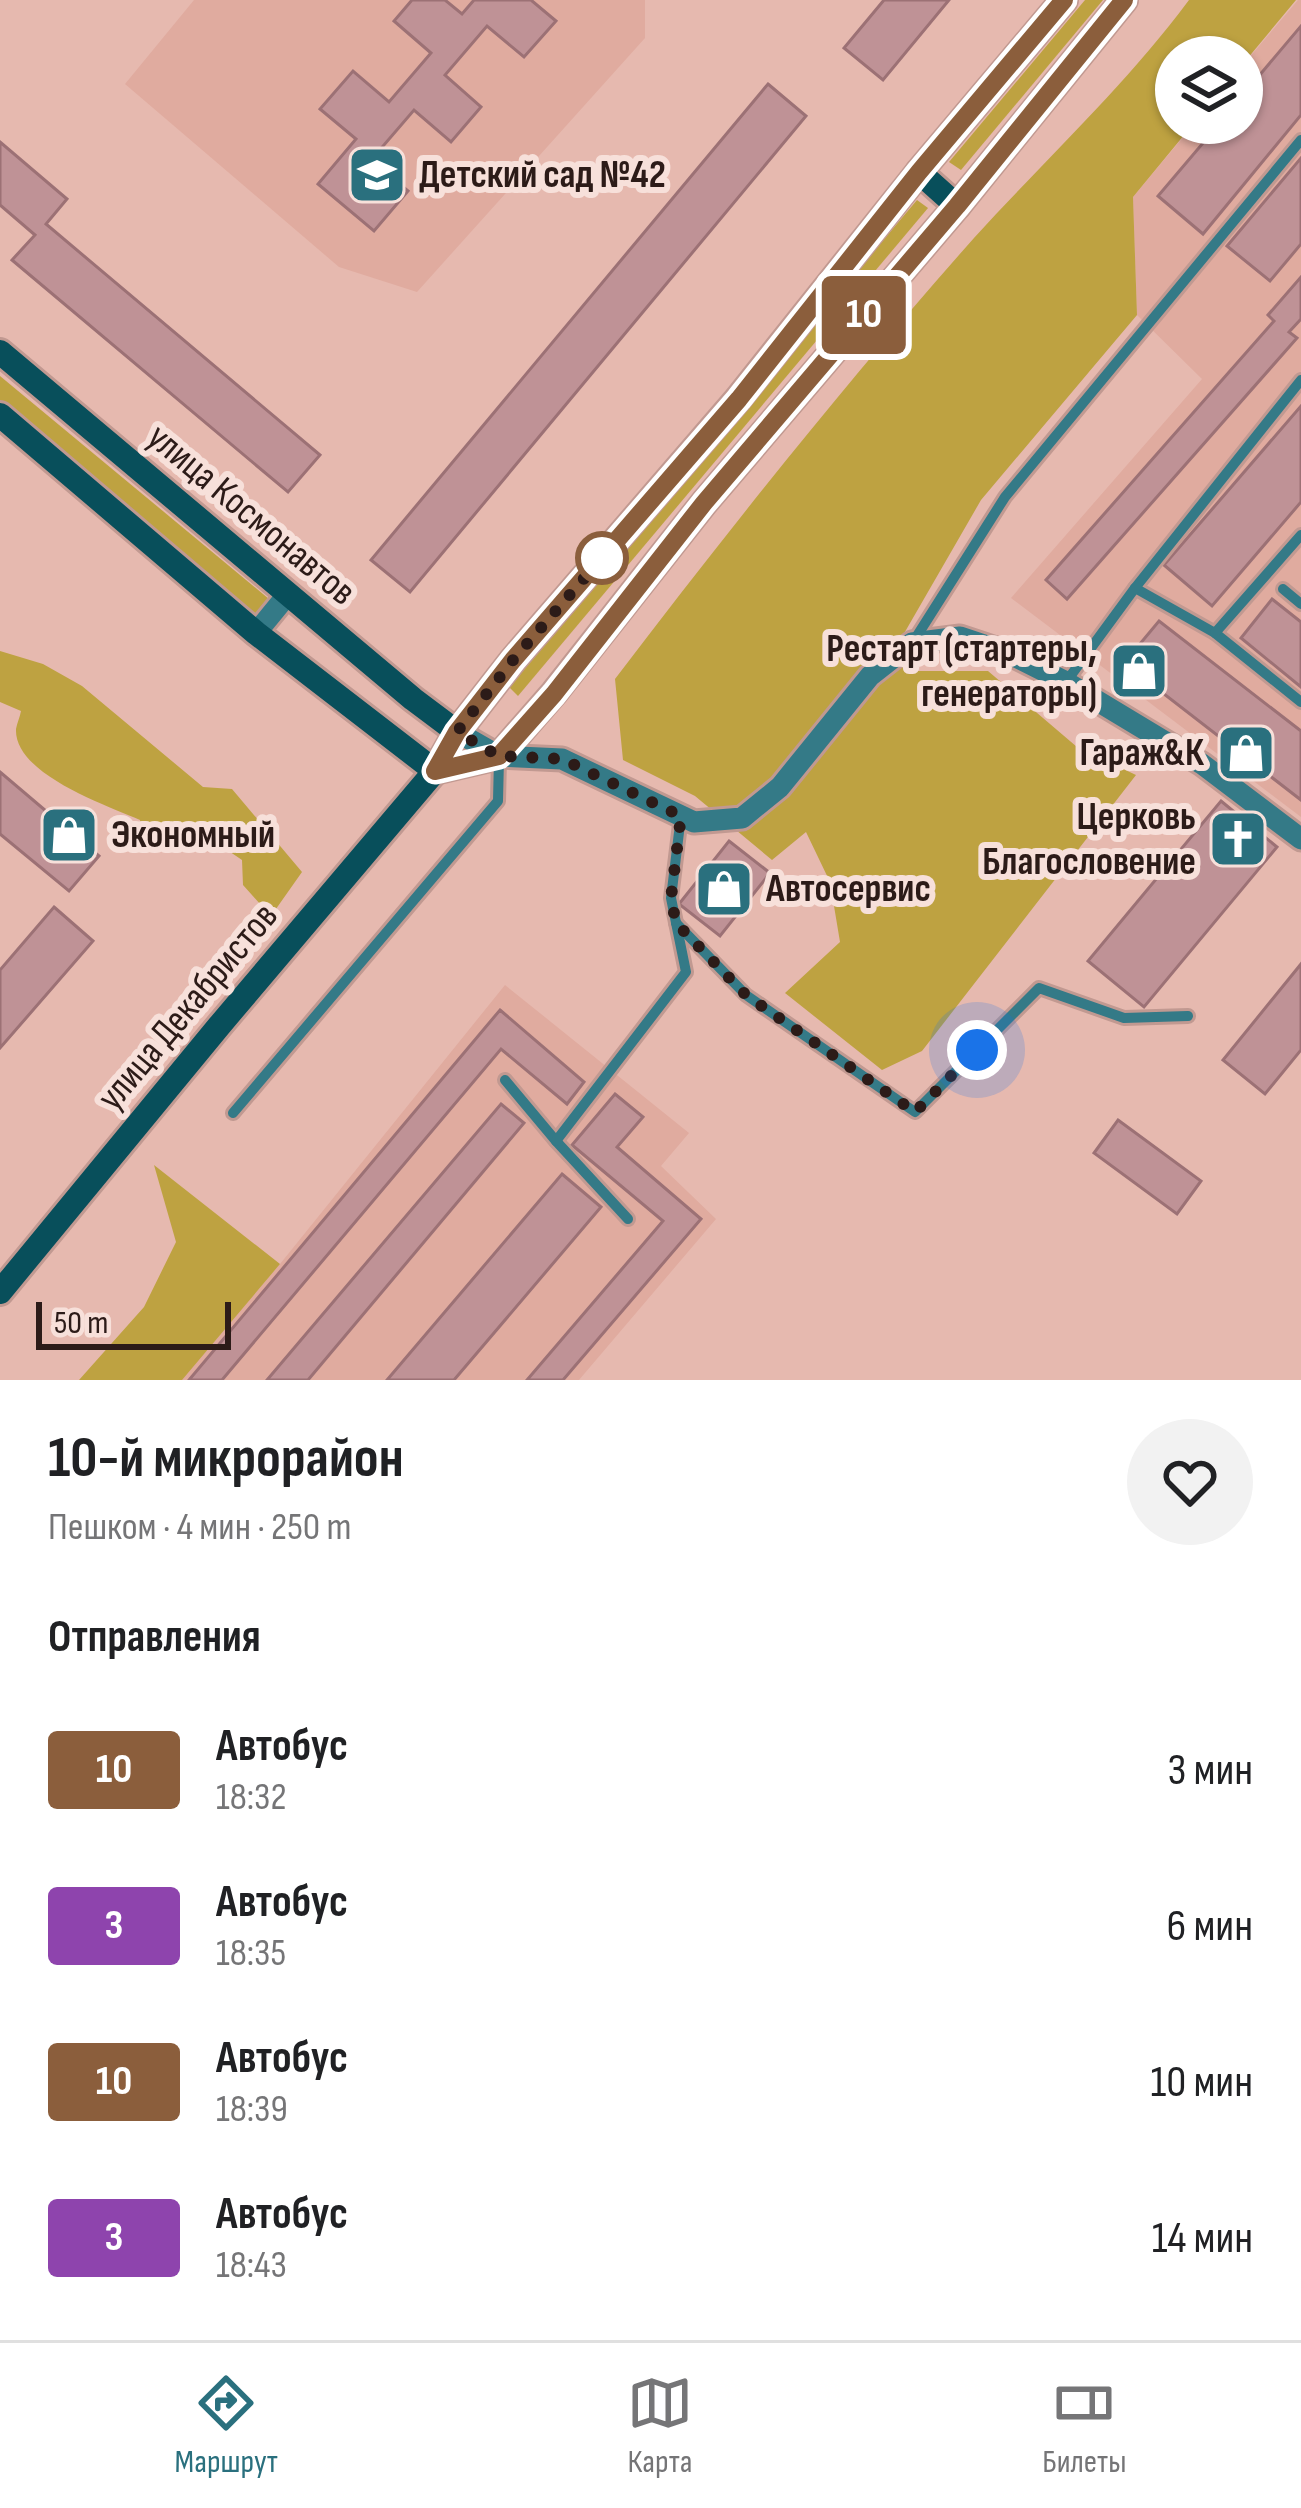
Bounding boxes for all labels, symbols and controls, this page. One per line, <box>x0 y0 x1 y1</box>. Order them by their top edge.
map controls <box>1155 36 1263 144</box>
button: layers <box>1155 36 1263 144</box>
school or university icon: Детский сад №42 <box>346 144 408 206</box>
place label: Детский сад №42 <box>419 152 666 199</box>
line badge: 10 <box>810 276 918 354</box>
text: 10 <box>846 289 882 340</box>
street label: улица Космонавтов <box>137 414 365 616</box>
unlabelled marker <box>577 533 627 583</box>
place label: Рестарт (стартеры, генераторы) <box>826 626 1097 718</box>
shop icon: Рестарт (стартеры, генераторы) <box>1108 640 1170 702</box>
shop icon: Гараж&К <box>1215 722 1277 784</box>
place label: Гараж&К <box>1079 730 1205 777</box>
place label: Церковь Благословение <box>982 794 1196 886</box>
shop icon: Экономный <box>38 804 100 866</box>
church icon: Церковь Благословение <box>1207 808 1269 870</box>
place label: Экономный <box>111 812 275 859</box>
shop icon: Автосервис <box>693 858 755 920</box>
place label: Автосервис <box>765 866 931 913</box>
street label: улица Декабристов <box>88 894 288 1120</box>
your location <box>947 1020 1007 1080</box>
scale bar <box>36 1296 231 1349</box>
text: 50 m <box>54 1303 108 1343</box>
button: heart <box>1127 1419 1253 1545</box>
text: 10-й микрорайон <box>48 1425 404 1493</box>
text: Пешком · 4 мин · 250 m <box>48 1504 351 1551</box>
text: Отправления <box>48 1610 261 1665</box>
text: Автобус <box>216 1719 348 1774</box>
text: 3 мин <box>1167 1743 1253 1798</box>
text: 10 <box>96 1744 132 1795</box>
text: 18:32 <box>216 1774 287 1821</box>
text: Автобус <box>216 1875 348 1930</box>
text: 6 мин <box>1167 1899 1253 1954</box>
text: 3 <box>105 1900 123 1951</box>
text: 18:35 <box>216 1930 286 1977</box>
text: Автобус <box>216 2031 348 2086</box>
text: 10 мин <box>1150 2055 1253 2110</box>
text: 10 <box>96 2056 132 2107</box>
text: 18:39 <box>216 2086 288 2133</box>
text: Автобус <box>216 2187 348 2242</box>
text: 14 мин <box>1152 2211 1253 2266</box>
text: 3 <box>105 2212 123 2263</box>
text: 18:43 <box>216 2242 287 2289</box>
tab: Маршрут <box>175 2370 278 2482</box>
tab: Карта <box>627 2370 693 2482</box>
tab: Билеты <box>1042 2370 1126 2482</box>

